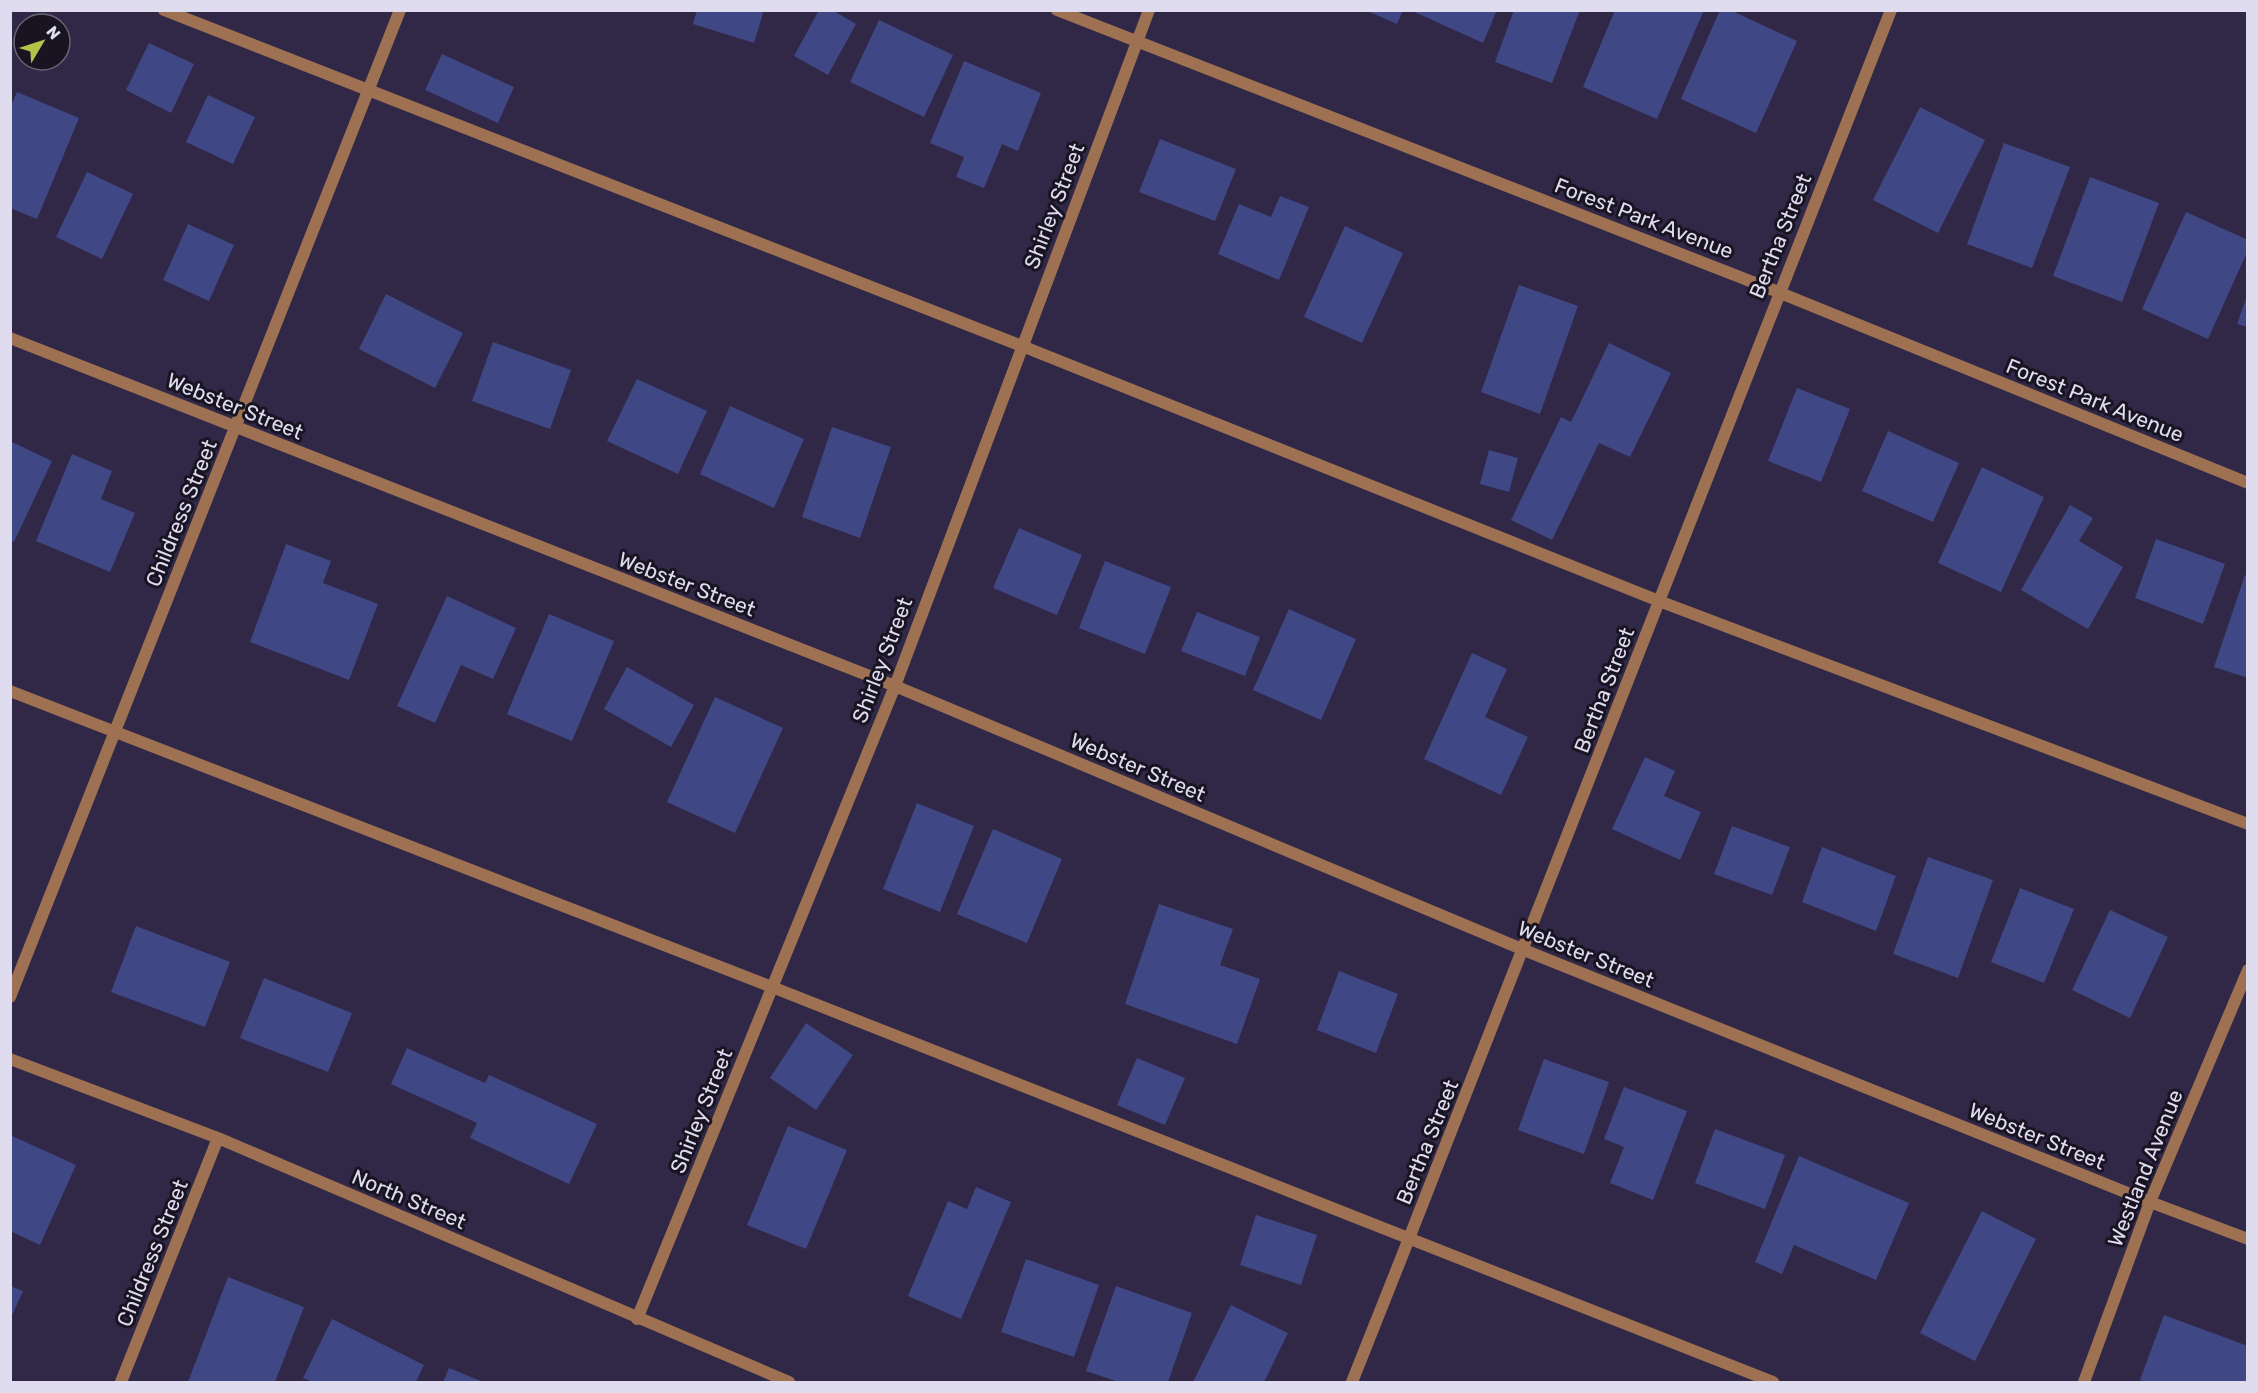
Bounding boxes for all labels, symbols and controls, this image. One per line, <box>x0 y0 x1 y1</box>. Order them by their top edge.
north arrow <box>12 12 72 72</box>
text: N <box>42 22 64 43</box>
street label: Shirley Street <box>1019 140 1089 272</box>
street label: Bertha Street <box>1744 170 1816 302</box>
street label: Forest Park Avenue <box>1551 172 1737 264</box>
street label: Forest Park Avenue <box>2003 353 2187 447</box>
street label: Webster Street <box>163 367 307 445</box>
street label: Childress Street <box>140 436 222 590</box>
street label: Webster Street <box>615 546 759 622</box>
street label: Shirley Street <box>847 594 917 726</box>
street label: Bertha Street <box>1569 624 1639 756</box>
street label: Webster Street <box>1067 727 1209 807</box>
street label: Webster Street <box>1514 915 1658 993</box>
street label: Shirley Street <box>665 1045 737 1177</box>
street label: Bertha Street <box>1391 1076 1463 1208</box>
street label: Westland Avenue <box>2102 1086 2188 1250</box>
street label: Webster Street <box>1965 1097 2109 1175</box>
street label: North Street <box>348 1164 470 1234</box>
street label: Childress Street <box>111 1176 193 1330</box>

